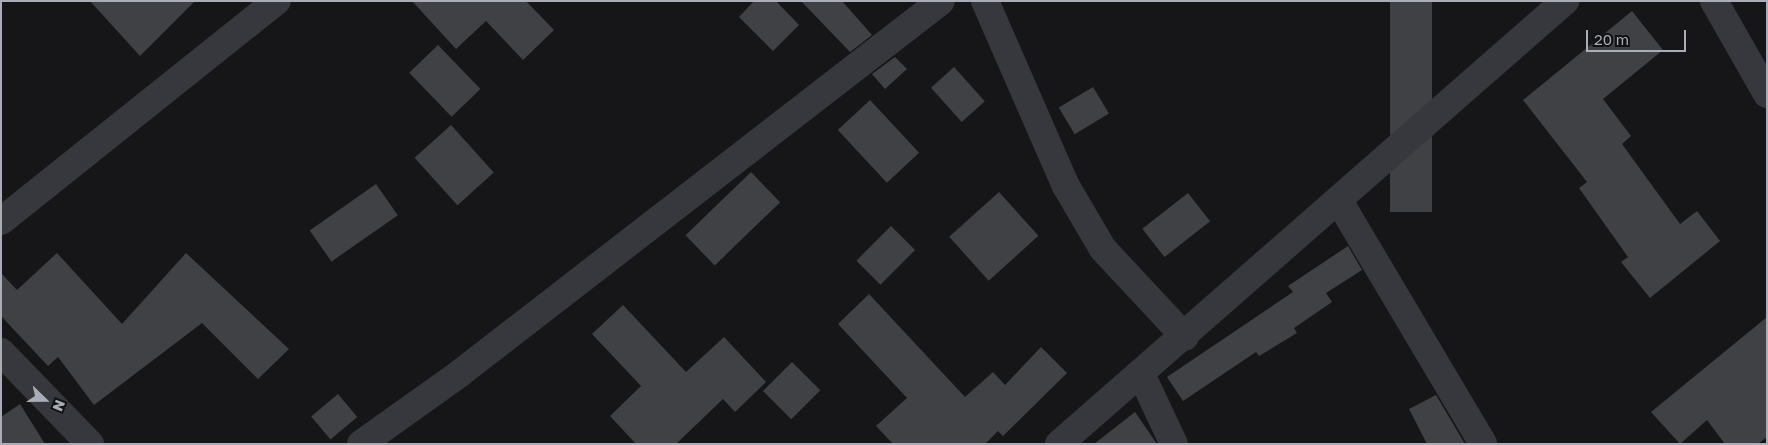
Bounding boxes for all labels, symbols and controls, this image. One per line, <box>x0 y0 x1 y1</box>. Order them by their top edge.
scale bar <box>1588 20 1688 52</box>
text: 20 m <box>1594 30 1629 48</box>
north arrow <box>20 375 70 425</box>
text: N <box>50 398 69 414</box>

